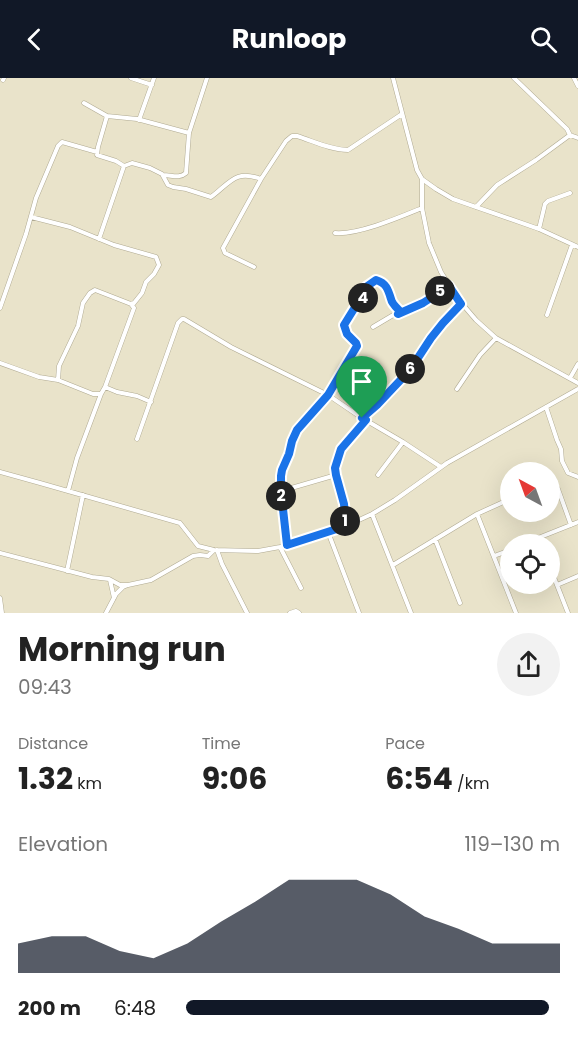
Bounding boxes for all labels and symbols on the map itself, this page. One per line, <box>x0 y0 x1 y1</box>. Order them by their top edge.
pin: 5 <box>425 276 455 306</box>
pin: 4 <box>348 283 378 313</box>
pin: 6 <box>395 354 425 384</box>
pin <box>336 356 387 418</box>
north arrow <box>500 462 560 522</box>
pin: 2 <box>266 481 296 511</box>
pin: 1 <box>330 506 360 536</box>

